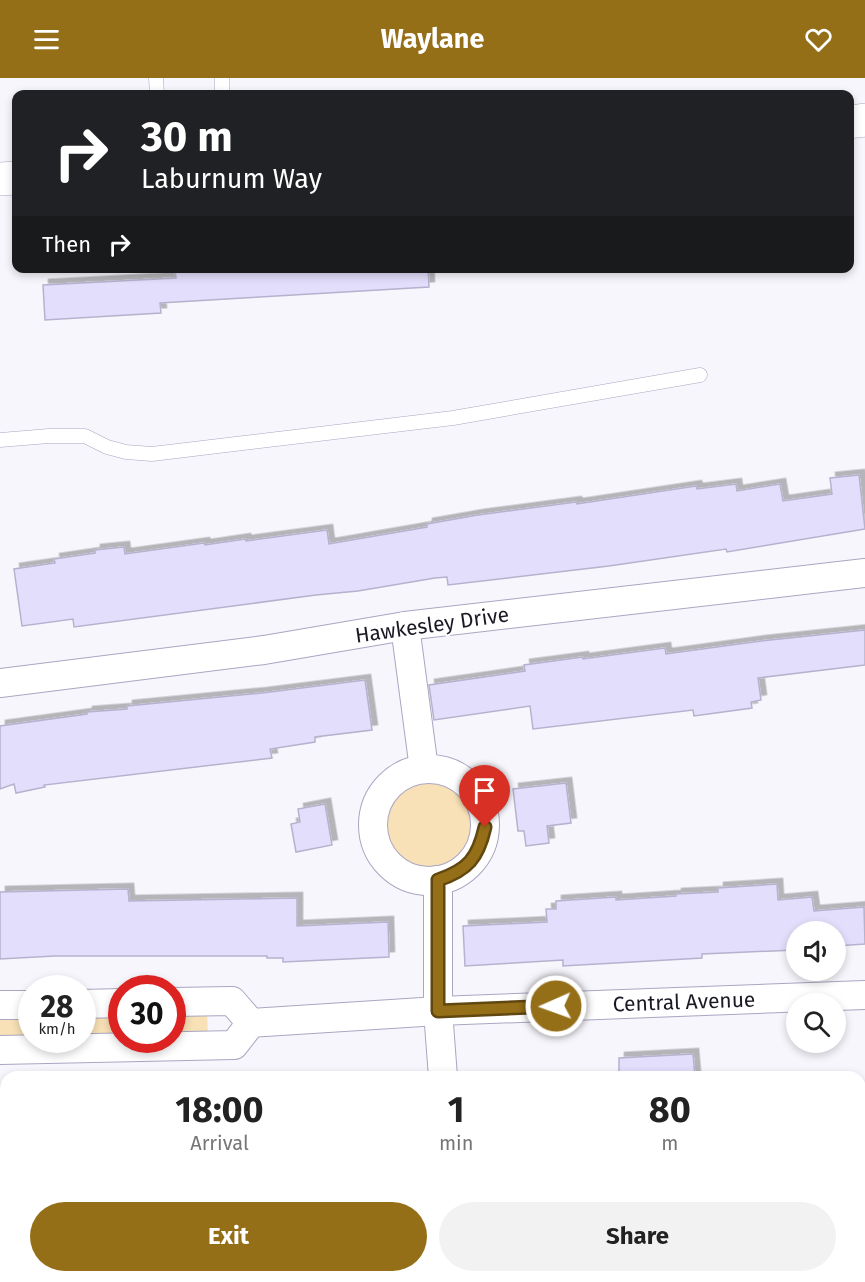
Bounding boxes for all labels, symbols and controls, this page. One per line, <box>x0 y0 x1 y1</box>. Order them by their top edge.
icon: menu <box>30 23 63 56</box>
text: Waylane <box>381 23 484 55</box>
icon: heart <box>802 23 835 56</box>
text: 30 m <box>141 112 233 162</box>
icon: right <box>42 114 120 192</box>
text: Laburnum Way <box>141 163 322 195</box>
icon: right <box>103 228 136 261</box>
text: Then <box>42 231 91 258</box>
street label: Hawkesley Drive <box>353 601 511 649</box>
pin <box>459 765 510 827</box>
icon: arrive <box>468 774 501 807</box>
map controls <box>786 921 846 1053</box>
button: sound <box>786 921 846 981</box>
position arrow <box>524 974 588 1038</box>
speed limit sign: 30 <box>108 975 186 1053</box>
street label: Central Avenue <box>612 987 756 1017</box>
text: 28 <box>41 989 73 1025</box>
button: search <box>786 993 846 1053</box>
text: km/h <box>38 1020 76 1038</box>
text: 18:00 <box>175 1088 264 1132</box>
text: 1 <box>448 1088 465 1132</box>
text: 80 <box>649 1088 691 1132</box>
text: Arrival <box>190 1131 249 1155</box>
text: min <box>439 1131 473 1155</box>
text: m <box>661 1131 678 1155</box>
button: Exit <box>30 1202 427 1271</box>
button: Share <box>439 1202 836 1271</box>

